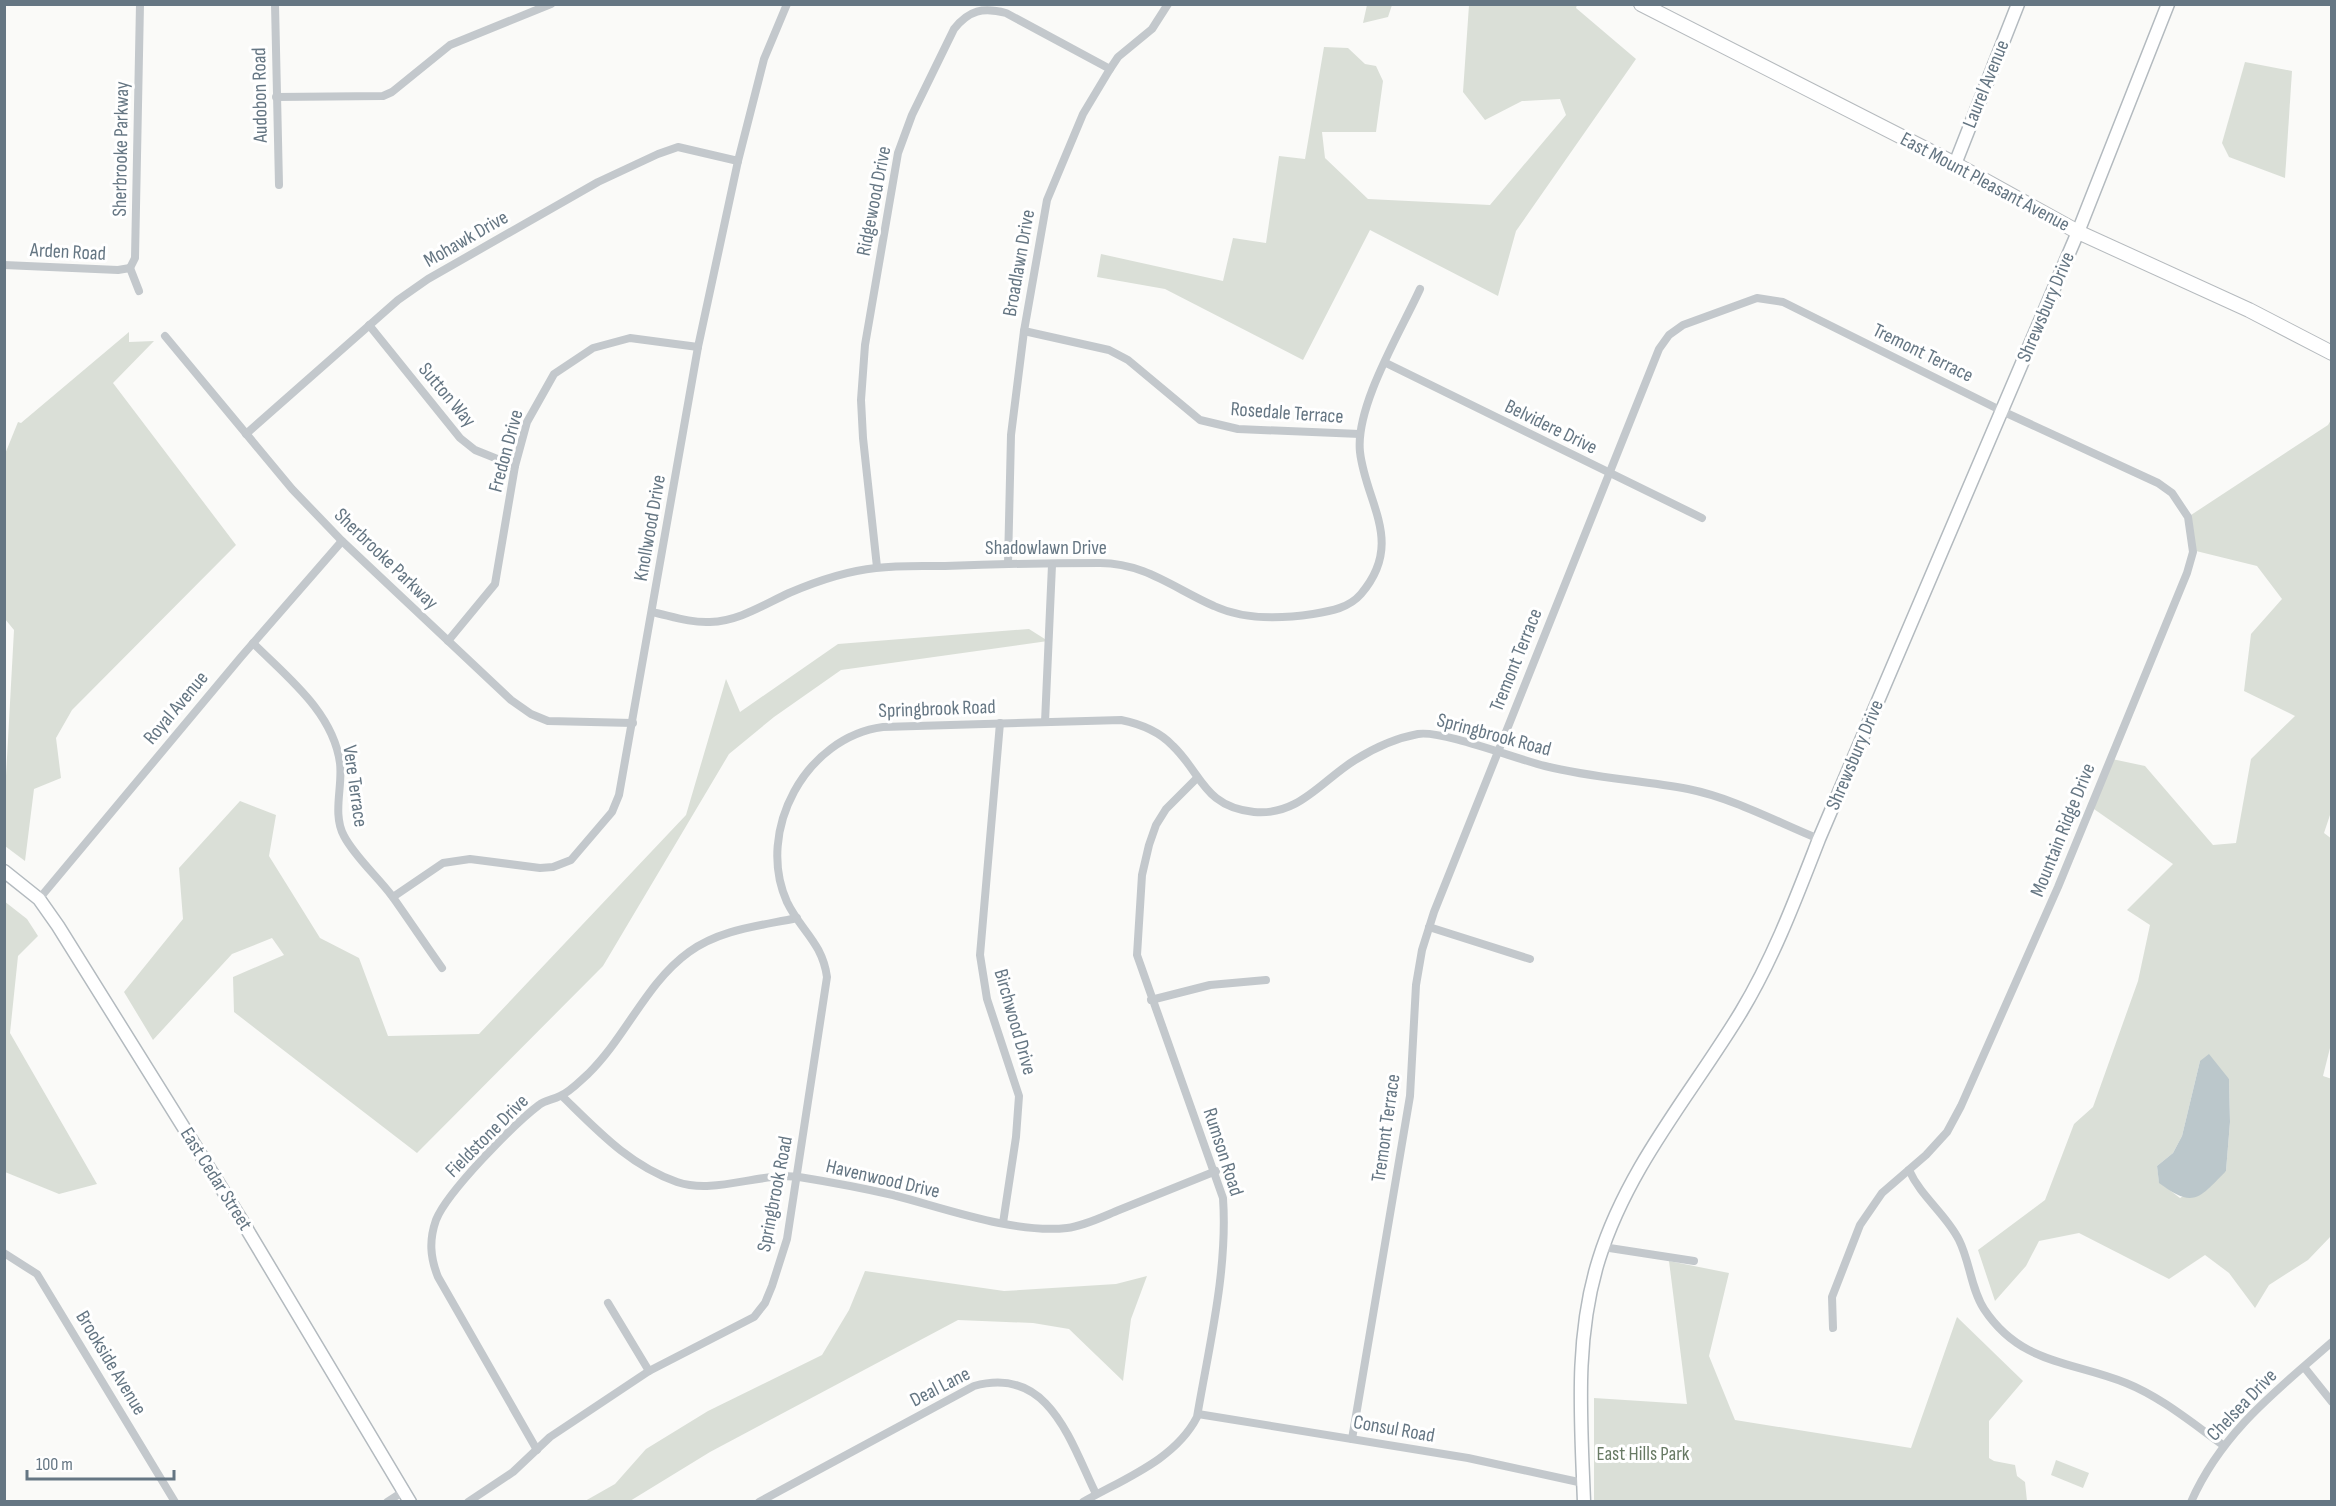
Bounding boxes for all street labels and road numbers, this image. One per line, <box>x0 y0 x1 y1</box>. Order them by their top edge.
street label: Laurel Avenue <box>1958 37 2014 131</box>
street label: Audobon Road <box>247 47 273 144</box>
street label: Sherbrooke Parkway <box>108 81 134 217</box>
street label: East Mount Pleasant Avenue <box>1896 127 2074 237</box>
street label: Ridgewood Drive <box>852 144 896 258</box>
street label: Mohawk Drive <box>420 205 512 273</box>
street label: Broadlawn Drive <box>998 208 1040 318</box>
street label: Arden Road <box>29 238 106 266</box>
street label: Shrewsbury Drive <box>2012 248 2080 366</box>
street label: Tremont Terrace <box>1869 318 1977 388</box>
street label: Sutton Way <box>413 358 481 432</box>
street label: Belvidere Drive <box>1501 394 1601 460</box>
street label: Rosedale Terrace <box>1230 397 1344 429</box>
street label: Fredon Drive <box>483 407 529 495</box>
street label: Knollwood Drive <box>629 473 671 583</box>
street label: Sherbrooke Parkway <box>329 503 443 615</box>
street label: Shadowlawn Drive <box>985 536 1107 560</box>
street label: Tremont Terrace <box>1484 605 1548 715</box>
street label: Royal Avenue <box>139 667 213 749</box>
street label: Springbrook Road <box>878 695 996 723</box>
street label: Shrewsbury Drive <box>1821 696 1889 814</box>
street label: Springbrook Road <box>1434 708 1554 762</box>
street label: Vere Terrace <box>337 743 373 829</box>
street label: Mountain Ridge Drive <box>2025 760 2101 900</box>
street label: Birchwood Drive <box>988 966 1042 1078</box>
street label: Tremont Terrace <box>1367 1072 1405 1184</box>
street label: Fieldstone Drive <box>440 1089 534 1183</box>
street label: Rumson Road <box>1198 1105 1248 1199</box>
street label: East Cedar Street <box>175 1123 257 1235</box>
street label: Springbrook Road <box>752 1134 798 1254</box>
street label: Havenwood Drive <box>824 1154 942 1204</box>
street label: Brookside Avenue <box>70 1306 152 1420</box>
street label: Deal Lane <box>906 1362 974 1412</box>
street label: Chelsea Drive <box>2202 1364 2282 1446</box>
street label: Consul Road <box>1351 1410 1437 1448</box>

